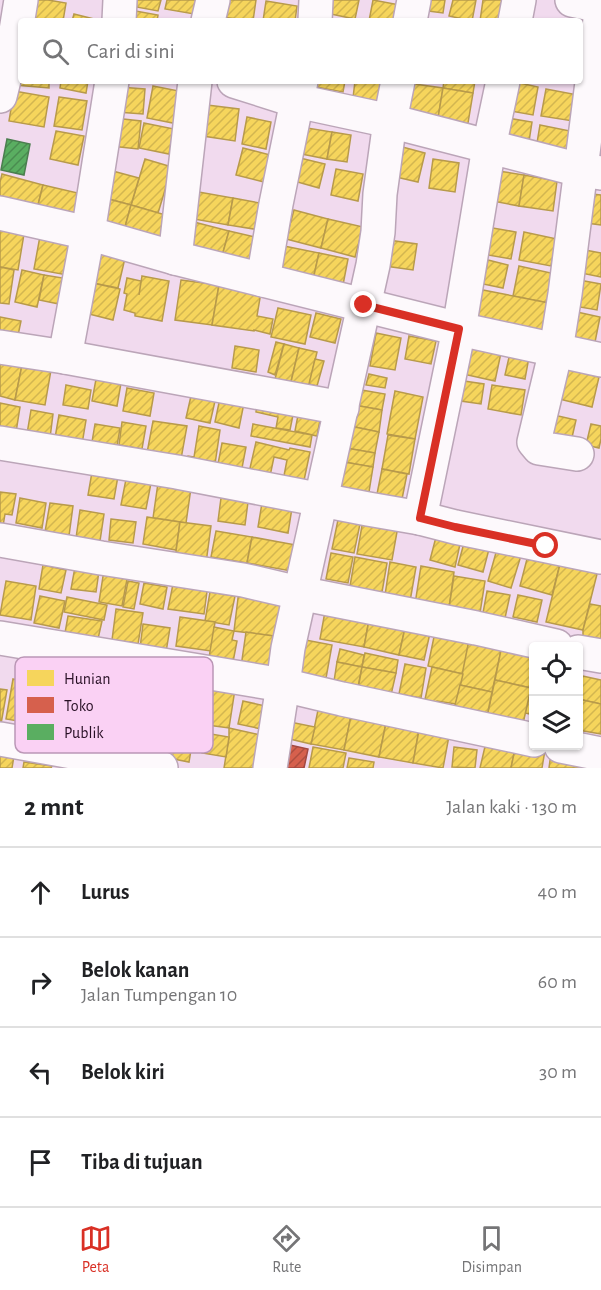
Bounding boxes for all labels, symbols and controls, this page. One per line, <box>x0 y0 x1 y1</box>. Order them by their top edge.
search box <box>18 18 583 84</box>
icon: search <box>39 35 72 68</box>
text: Cari di sini <box>87 40 175 62</box>
route end <box>350 291 376 317</box>
route start <box>532 532 558 558</box>
map controls <box>529 642 583 750</box>
button: locate <box>529 642 583 696</box>
legend <box>15 657 213 753</box>
text: Hunian <box>64 671 110 687</box>
button: layers <box>529 696 583 750</box>
text: Toko <box>64 698 94 714</box>
text: Publik <box>64 725 104 741</box>
text: 2 mnt <box>24 794 84 820</box>
text: Jalan kaki · 130 m <box>446 797 577 817</box>
icon: ahead <box>24 876 57 909</box>
text: Lurus <box>81 881 130 903</box>
text: 40 m <box>538 882 577 902</box>
text: Belok kanan <box>81 959 189 981</box>
icon: right <box>24 966 57 999</box>
text: 60 m <box>538 972 577 992</box>
text: Jalan Tumpengan 10 <box>81 985 237 1005</box>
icon: left <box>24 1056 57 1089</box>
text: Belok kiri <box>81 1061 165 1083</box>
text: 30 m <box>539 1062 577 1082</box>
icon: arrive <box>24 1146 57 1179</box>
text: Tiba di tujuan <box>81 1151 203 1173</box>
tab: Peta <box>79 1222 112 1277</box>
tab: Rute <box>270 1222 303 1277</box>
tab: Disimpan <box>461 1222 522 1277</box>

